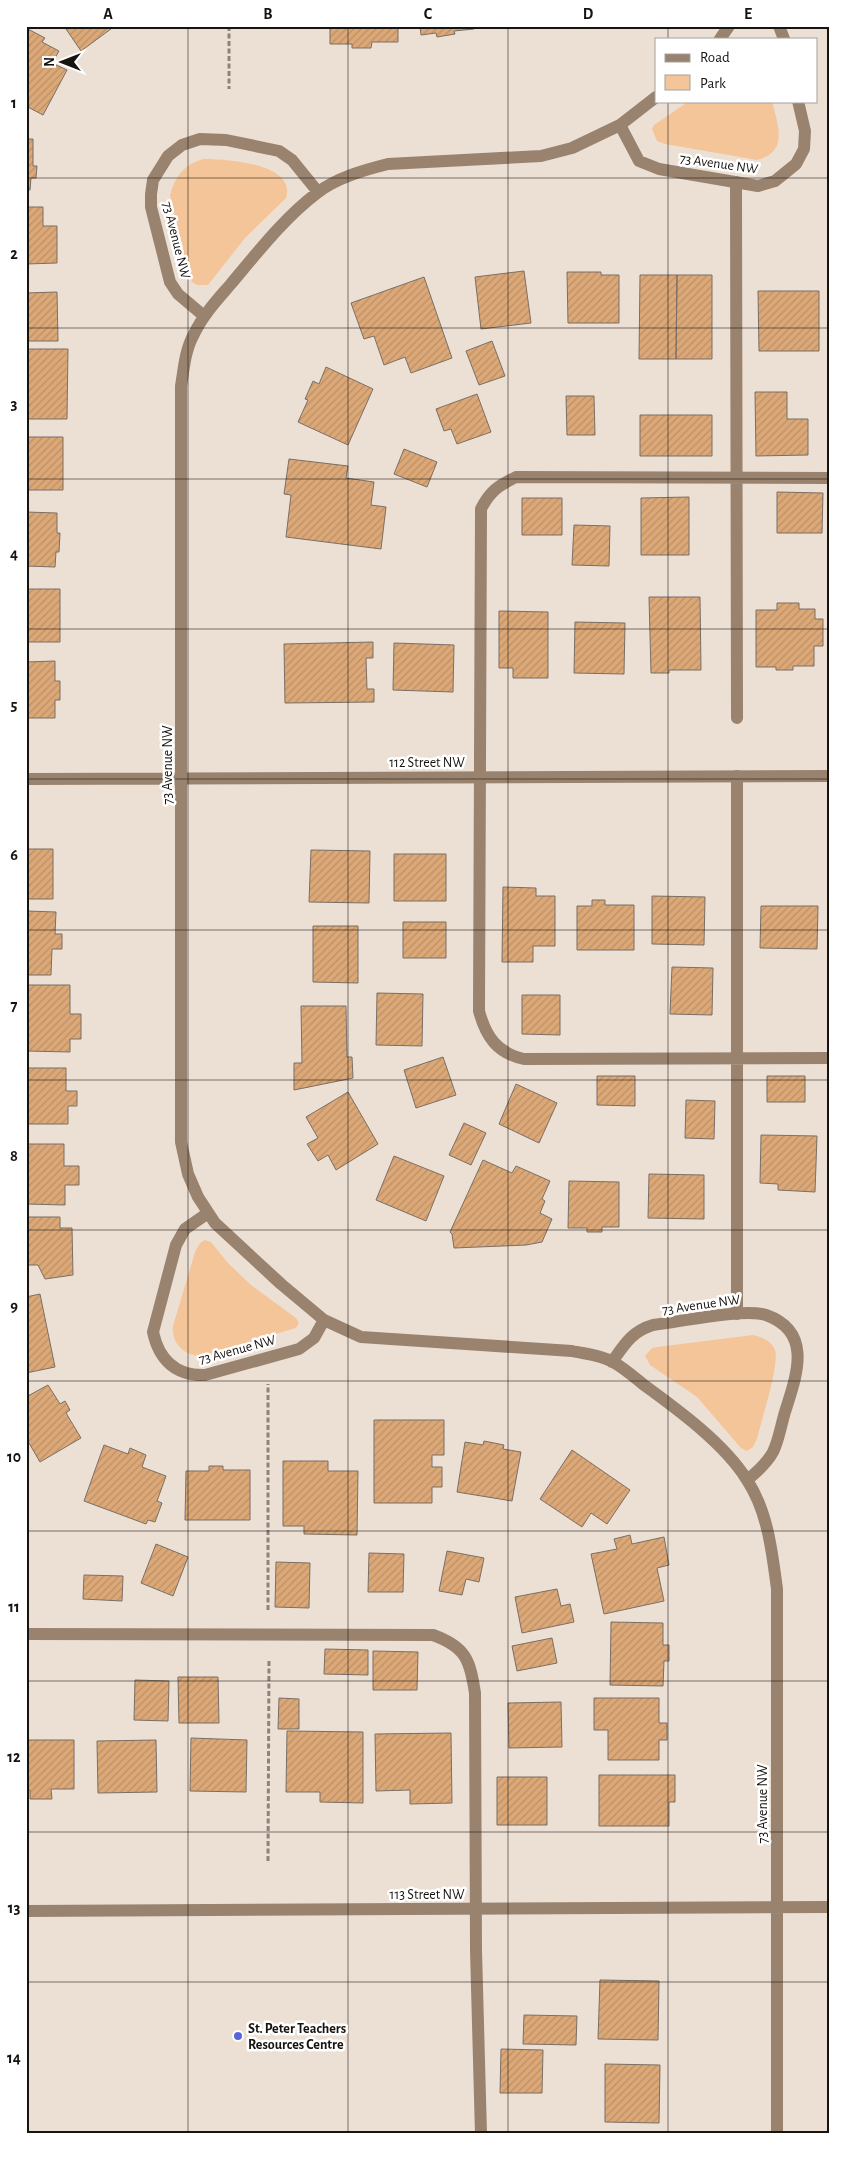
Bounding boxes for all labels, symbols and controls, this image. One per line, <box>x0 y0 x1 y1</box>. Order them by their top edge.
text: A <box>103 6 113 22</box>
text: B <box>263 6 273 22</box>
text: C <box>424 6 433 22</box>
text: D <box>583 6 594 22</box>
text: E <box>744 6 752 22</box>
north arrow <box>38 38 88 88</box>
legend <box>655 38 818 102</box>
text: Road <box>700 50 730 65</box>
text: N <box>43 57 57 67</box>
text: Park <box>700 76 726 91</box>
text: 1 <box>11 95 17 111</box>
street label: 73 Avenue NW <box>679 152 759 176</box>
street label: 73 Avenue NW <box>160 200 192 281</box>
text: 2 <box>10 246 18 262</box>
text: 3 <box>11 396 18 412</box>
text: 4 <box>10 546 18 562</box>
text: 5 <box>11 697 18 713</box>
street label: 73 Avenue NW <box>161 725 175 804</box>
street label: 112 Street NW <box>389 756 465 770</box>
text: 6 <box>10 847 18 863</box>
text: 7 <box>11 998 18 1014</box>
text: 8 <box>10 1148 18 1164</box>
street label: 73 Avenue NW <box>661 1293 742 1317</box>
text: 9 <box>10 1298 18 1314</box>
street label: 73 Avenue NW <box>197 1333 278 1367</box>
text: 10 <box>7 1449 21 1465</box>
text: 11 <box>8 1599 20 1615</box>
text: 12 <box>7 1749 21 1765</box>
street label: 73 Avenue NW <box>756 1764 770 1843</box>
street label: 113 Street NW <box>390 1888 465 1902</box>
text: 13 <box>8 1900 20 1916</box>
place label: St. Peter Teachers Resources Centre <box>248 2022 346 2052</box>
marker: St. Peter Teachers Resources Centre <box>232 2030 244 2042</box>
text: 14 <box>7 2050 21 2066</box>

